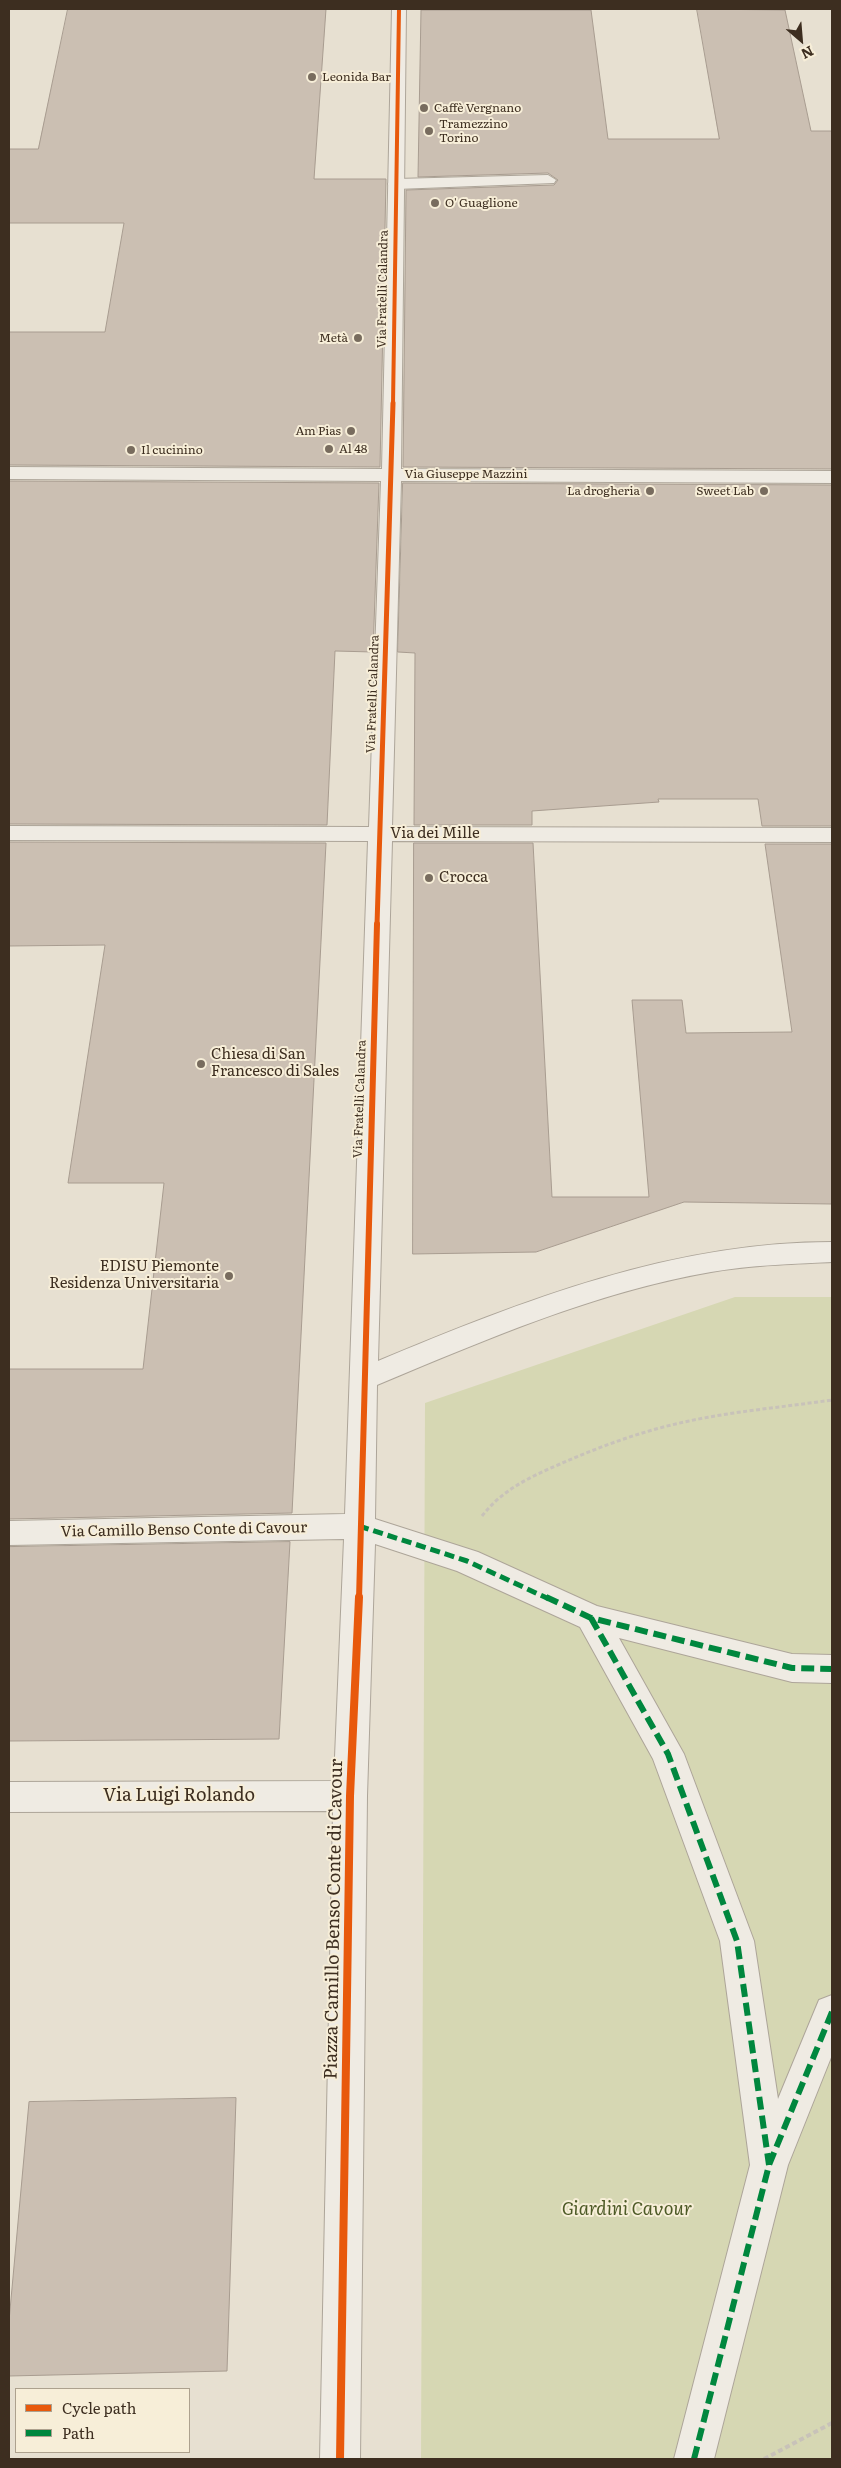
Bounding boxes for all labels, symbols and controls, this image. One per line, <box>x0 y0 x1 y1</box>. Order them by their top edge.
north arrow <box>776 15 826 65</box>
text: N <box>798 42 818 65</box>
place label: Leonida Bar <box>322 70 391 84</box>
marker: Leonida Bar <box>306 71 318 83</box>
place label: Caffè Vergnano <box>434 101 521 115</box>
marker: Caffè Vergnano <box>418 102 430 114</box>
place label: Tramezzino Torino <box>439 117 508 145</box>
marker: Tramezzino Torino <box>423 125 435 137</box>
place label: O' Guaglione <box>445 196 518 210</box>
marker: O' Guaglione <box>429 197 441 209</box>
street label: Via Fratelli Calandra <box>375 230 391 348</box>
place label: Metà <box>319 331 348 345</box>
marker: Metà <box>352 332 364 344</box>
place label: Am Pias <box>295 424 341 438</box>
marker: Am Pias <box>345 425 357 437</box>
place label: Al 48 <box>339 442 367 456</box>
place label: Il cucinino <box>141 443 203 457</box>
marker: Al 48 <box>323 443 335 455</box>
marker: Il cucinino <box>125 444 137 456</box>
street label: Via Giuseppe Mazzini <box>405 467 527 481</box>
place label: La drogheria <box>567 484 640 498</box>
place label: Sweet Lab <box>696 484 754 498</box>
marker: La drogheria <box>644 485 656 497</box>
marker: Sweet Lab <box>758 485 770 497</box>
street label: Via Fratelli Calandra <box>364 635 382 753</box>
street label: Via dei Mille <box>390 825 480 843</box>
place label: Crocca <box>439 869 488 887</box>
marker: Crocca <box>423 872 435 884</box>
street label: Via Fratelli Calandra <box>351 1040 369 1158</box>
place label: Chiesa di San Francesco di Sales <box>211 1046 339 1081</box>
marker: Chiesa di San Francesco di Sales <box>195 1058 207 1070</box>
place label: EDISU Piemonte Residenza Universitaria <box>49 1258 219 1293</box>
marker: EDISU Piemonte Residenza Universitaria <box>223 1270 235 1282</box>
street label: Via Camillo Benso Conte di Cavour <box>61 1519 307 1541</box>
street label: Piazza Camillo Benso Conte di Cavour <box>320 1758 348 2080</box>
street label: Via Luigi Rolando <box>103 1785 255 1807</box>
park label: Giardini Cavour <box>562 2199 692 2221</box>
legend <box>15 2388 190 2453</box>
text: Cycle path <box>62 2396 136 2419</box>
text: Path <box>62 2421 95 2444</box>

